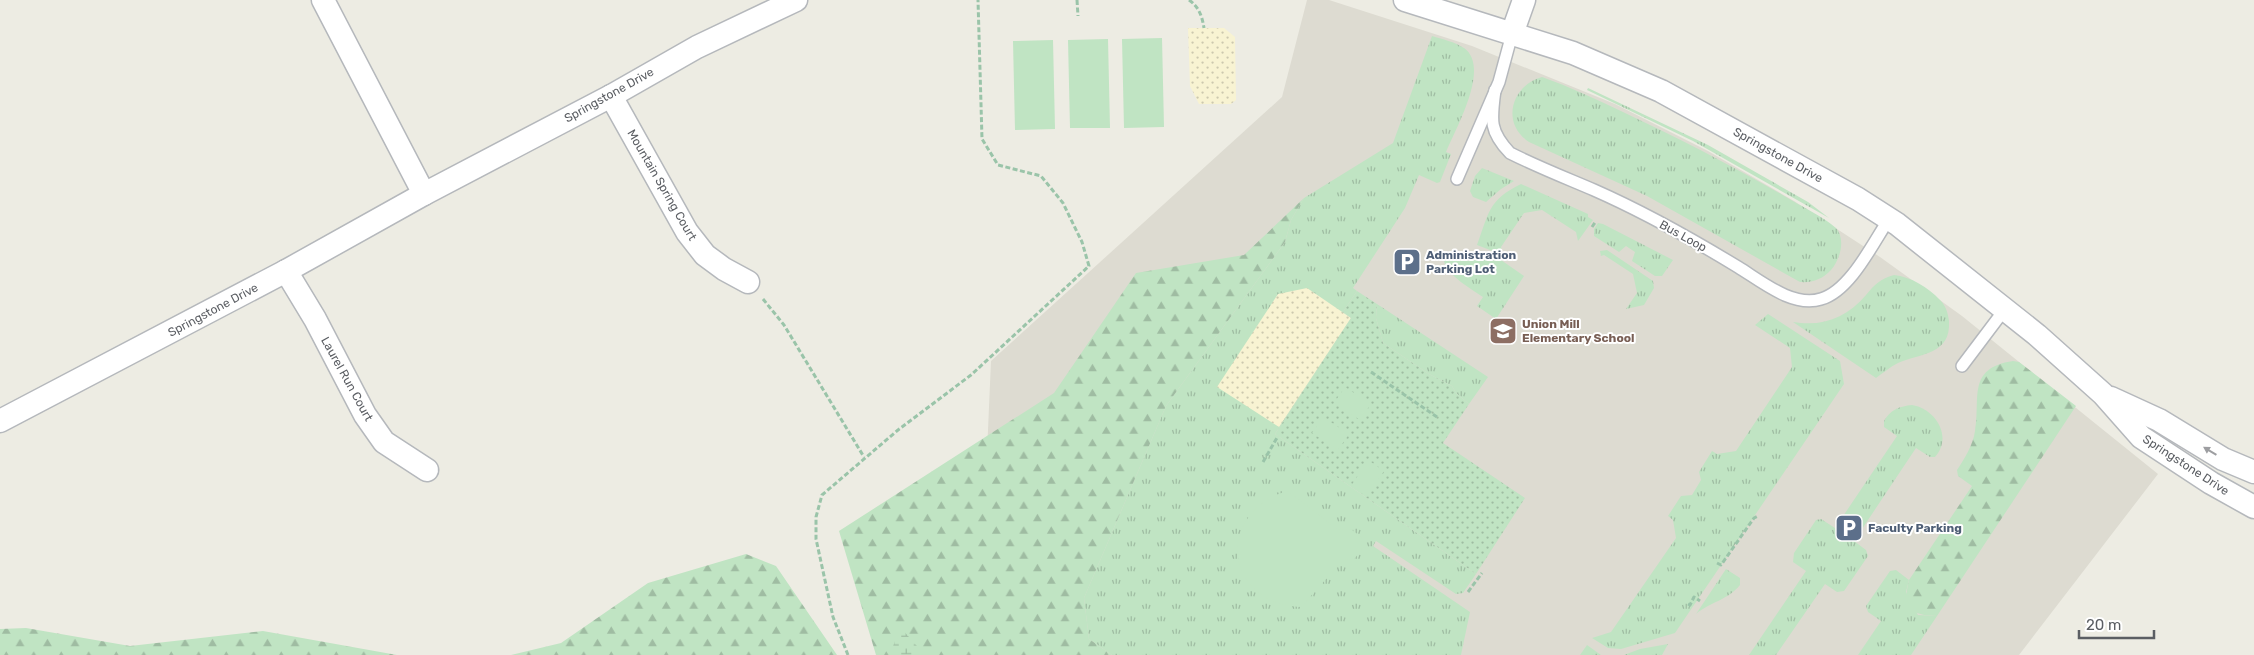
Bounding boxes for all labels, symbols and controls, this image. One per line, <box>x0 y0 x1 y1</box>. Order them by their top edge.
street label: Springstone Drive <box>562 65 656 125</box>
street label: Springstone Drive <box>1731 125 1825 185</box>
street label: Mountain Spring Court <box>624 127 700 243</box>
street label: Bus Loop <box>1657 217 1709 255</box>
parking icon: Administration Parking Lot <box>1392 247 1422 277</box>
place label: Administration Parking Lot <box>1426 248 1517 276</box>
street label: Springstone Drive <box>166 280 261 340</box>
school or university icon: Union Mill Elementary School <box>1488 316 1518 346</box>
place label: Union Mill Elementary School <box>1522 317 1634 345</box>
street label: Laurel Run Court <box>318 334 376 424</box>
street label: Springstone Drive <box>2140 432 2232 498</box>
one-way arrow <box>2204 447 2217 456</box>
parking icon: Faculty Parking <box>1834 513 1864 543</box>
place label: Faculty Parking <box>1868 521 1962 535</box>
scale bar <box>2079 608 2154 640</box>
text: 20 m <box>2086 616 2121 634</box>

